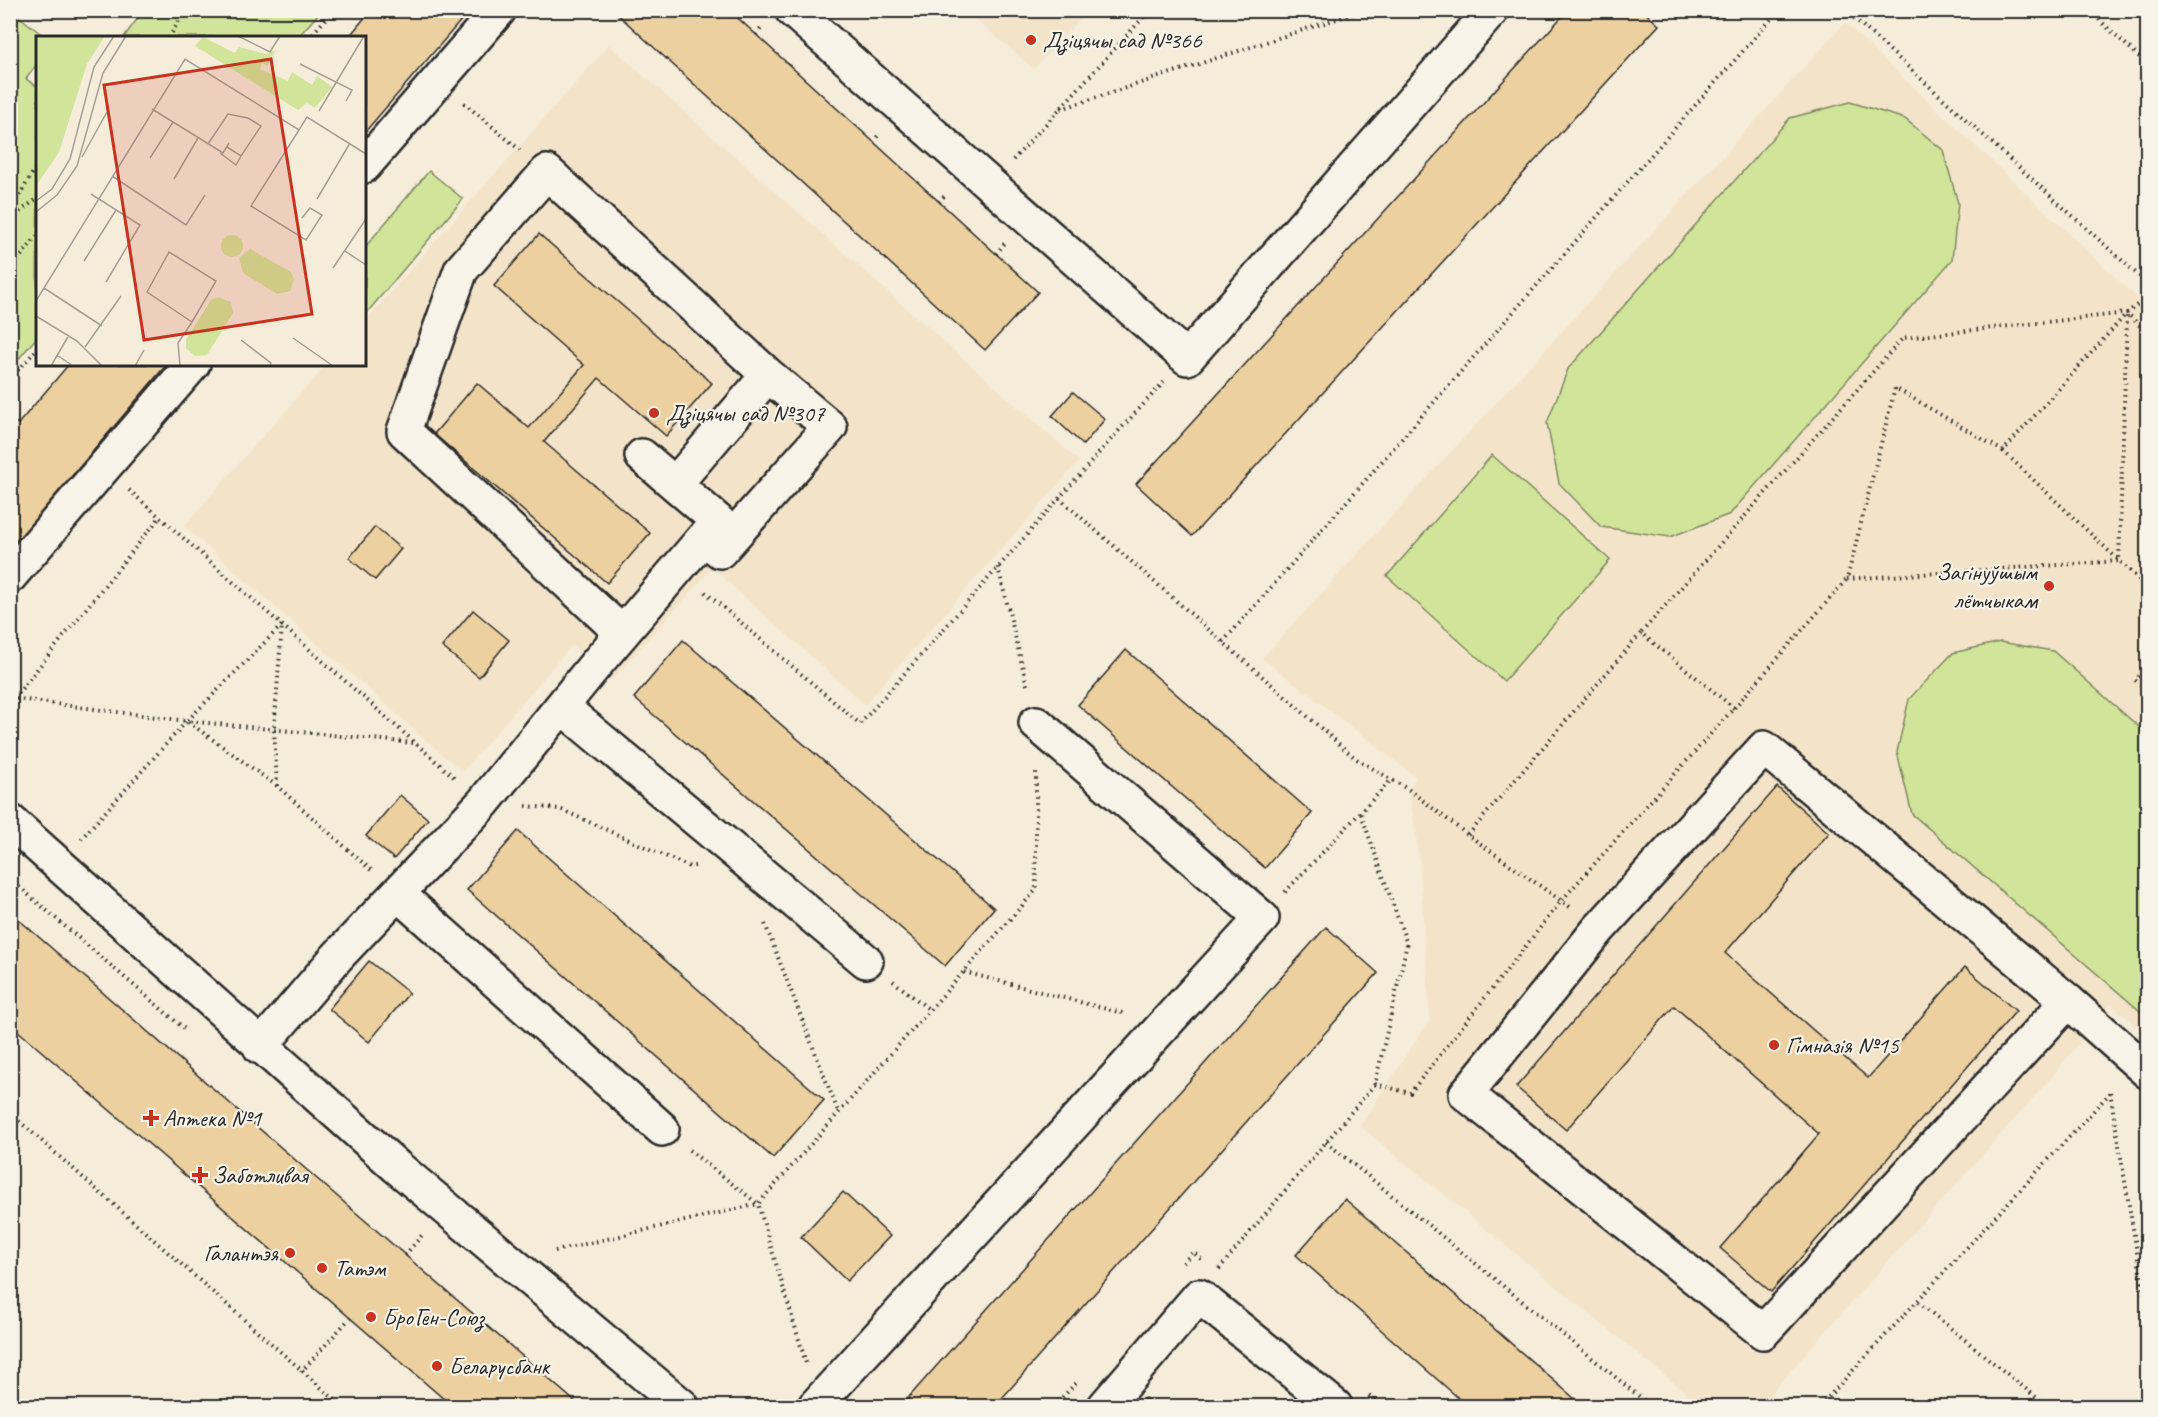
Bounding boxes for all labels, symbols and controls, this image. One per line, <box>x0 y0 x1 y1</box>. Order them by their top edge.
place label: Дзіцячы сад №366 <box>1043 25 1203 56</box>
marker: Дзіцячы сад №366 <box>1024 33 1038 47</box>
inset map <box>36 36 366 366</box>
place label: Дзіцячы сад №307 <box>666 398 826 429</box>
marker: Дзіцячы сад №307 <box>647 406 661 420</box>
place label: Загінуўшым лётчыкам <box>1936 557 2039 615</box>
marker: Загінуўшым лётчыкам <box>2042 579 2056 593</box>
place label: Гімназія №15 <box>1786 1030 1900 1060</box>
marker: Гімназія №15 <box>1767 1038 1781 1052</box>
place label: Аптека №1 <box>163 1103 263 1133</box>
marker: Аптека №1 <box>144 1111 158 1125</box>
place label: Заботливая <box>212 1160 309 1190</box>
marker: Заботливая <box>193 1168 207 1182</box>
place label: Галантэя <box>204 1238 279 1268</box>
marker: Галантэя <box>283 1246 297 1260</box>
place label: Татэм <box>334 1253 387 1283</box>
marker: Татэм <box>315 1261 329 1275</box>
place label: БроГен-Союз <box>383 1302 486 1333</box>
marker: БроГен-Союз <box>364 1310 378 1324</box>
place label: Беларусбанк <box>449 1351 552 1381</box>
marker: Беларусбанк <box>430 1359 444 1373</box>

